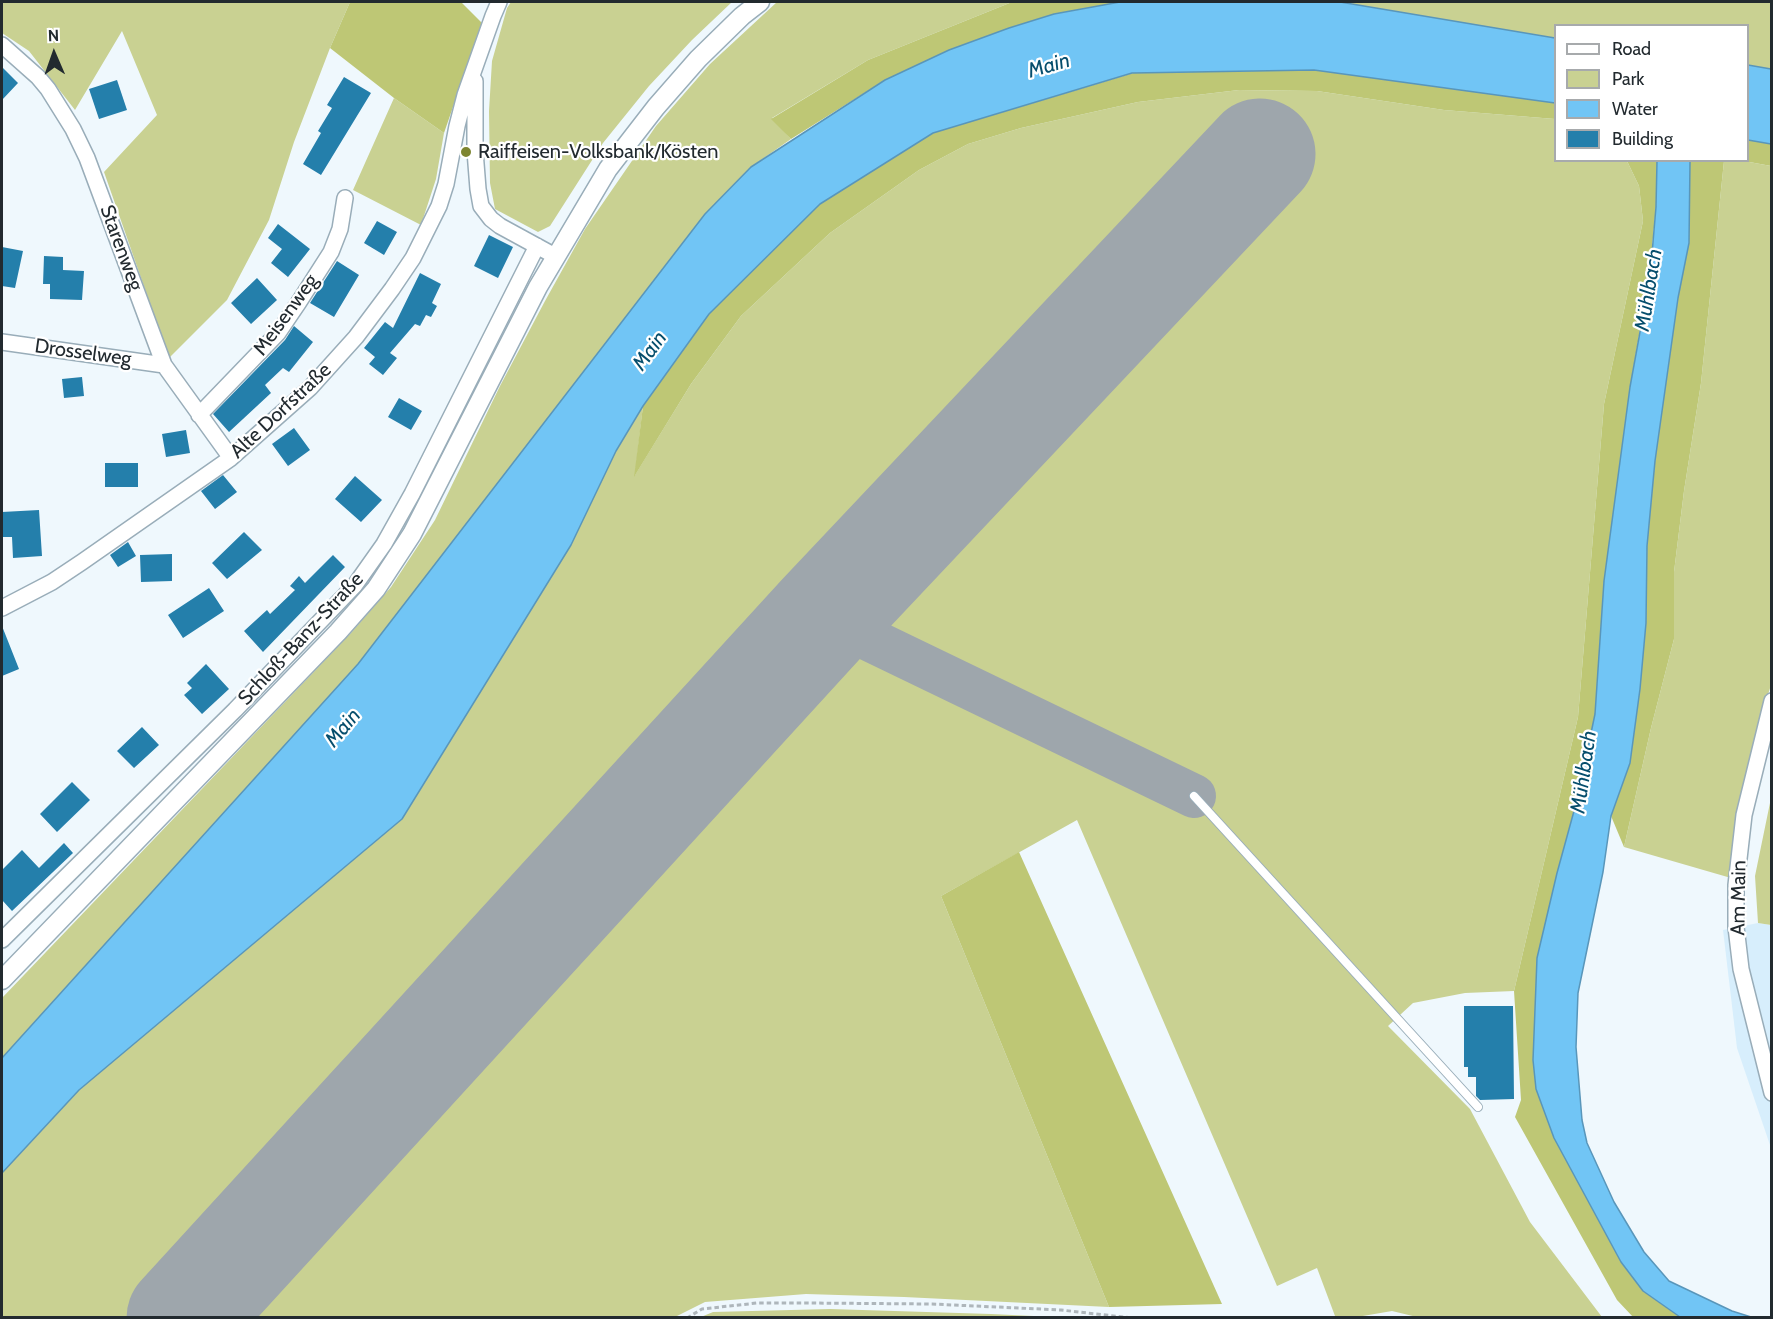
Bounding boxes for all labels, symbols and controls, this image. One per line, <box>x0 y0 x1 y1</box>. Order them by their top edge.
north arrow <box>24 24 84 84</box>
legend <box>1554 24 1749 162</box>
text: N <box>47 26 59 45</box>
text: Road <box>1612 38 1651 60</box>
water label: Main <box>1025 48 1073 84</box>
text: Park <box>1612 68 1644 90</box>
text: Water <box>1612 98 1658 120</box>
text: Building <box>1612 128 1673 150</box>
place label: Raiffeisen-Volksbank/Kösten <box>478 140 718 164</box>
marker: Raiffeisen-Volksbank/Kösten <box>459 145 473 159</box>
street label: Starenweg <box>94 202 148 294</box>
water label: Mühlbach <box>1630 247 1668 333</box>
street label: Meisenweg <box>248 270 324 360</box>
water label: Main <box>627 326 673 376</box>
street label: Drosselweg <box>33 334 133 372</box>
street label: Alte Dorfstraße <box>226 358 336 464</box>
street label: Schloß-Banz-Straße <box>233 568 369 710</box>
water label: Main <box>320 704 366 752</box>
water label: Mühlbach <box>1566 729 1602 815</box>
street label: Am Main <box>1726 860 1752 936</box>

